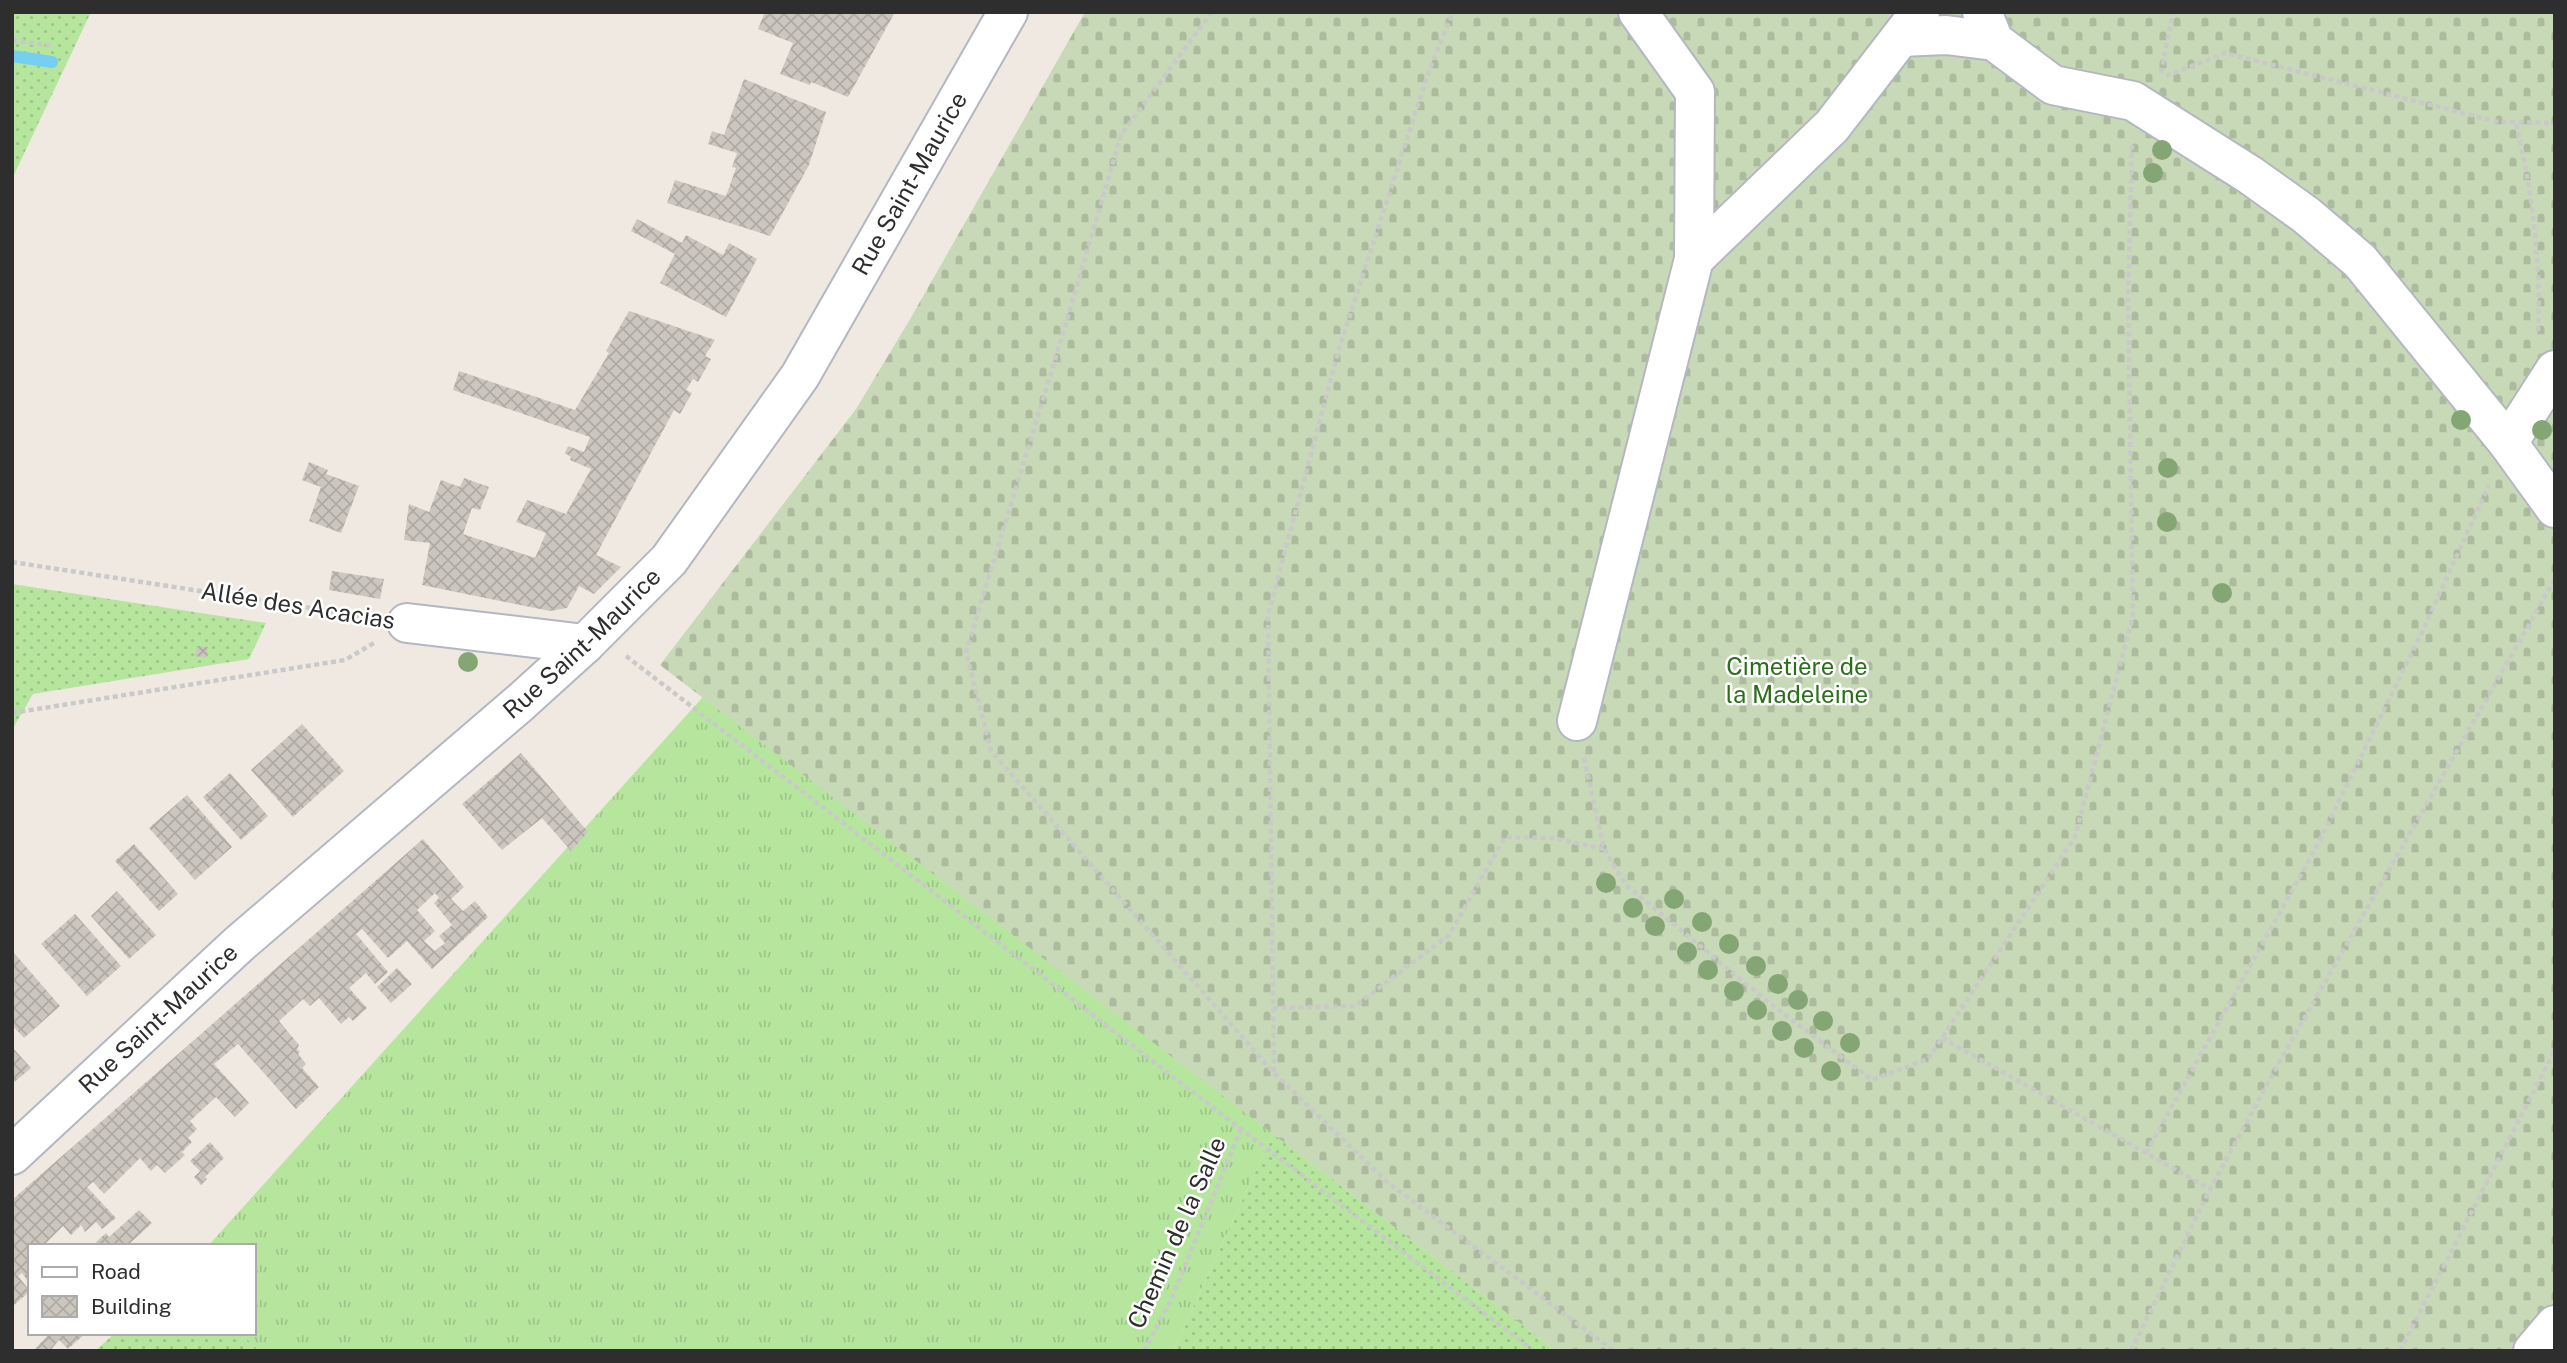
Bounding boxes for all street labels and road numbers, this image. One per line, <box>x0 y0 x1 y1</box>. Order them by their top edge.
street label: Rue Saint-Maurice <box>846 87 972 280</box>
street label: Rue Saint-Maurice <box>497 562 666 724</box>
street label: Allée des Acacias <box>199 576 397 634</box>
street label: Rue Saint-Maurice <box>73 938 243 1099</box>
street label: Chemin de la Salle <box>1121 1133 1231 1333</box>

